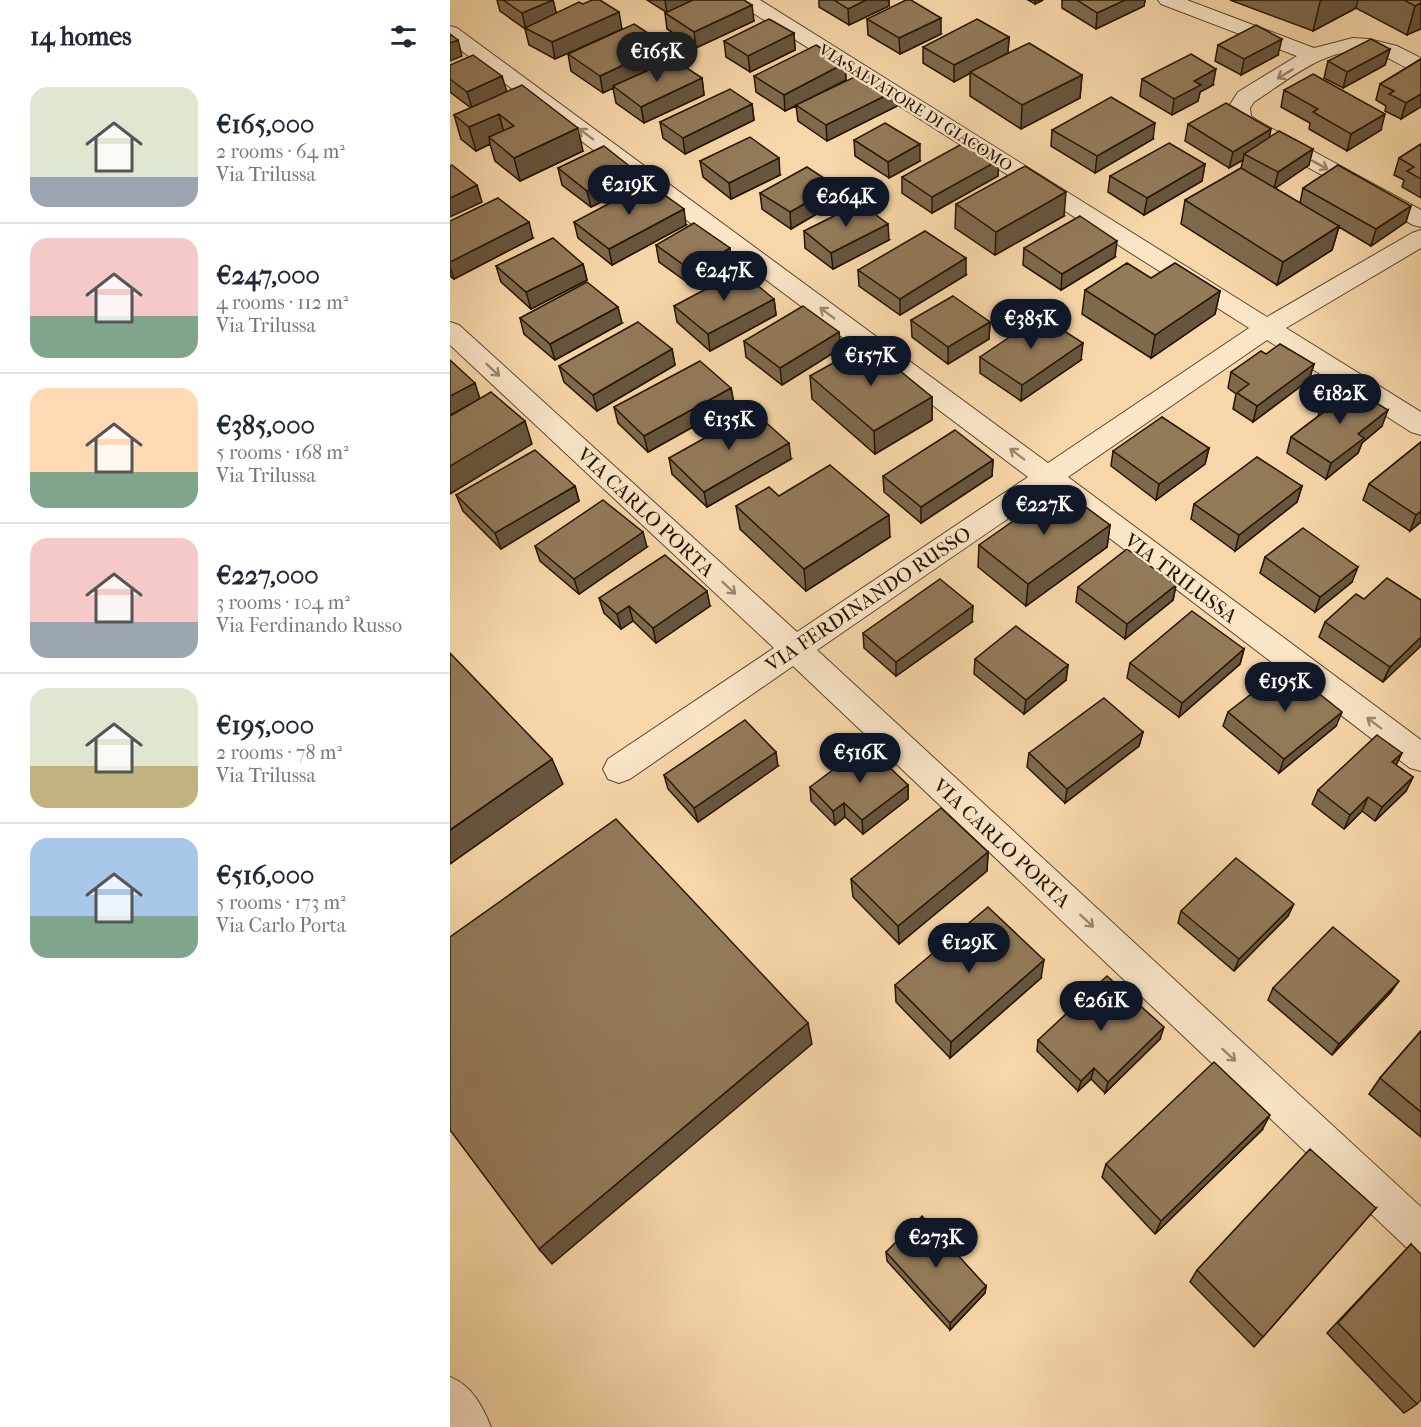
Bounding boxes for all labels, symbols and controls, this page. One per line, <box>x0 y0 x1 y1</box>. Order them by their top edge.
icon: filters <box>387 20 420 53</box>
text: 14 homes <box>30 21 132 52</box>
pin: €165K <box>615 32 699 83</box>
street label: VIA SALVATORE DI GIACOMO <box>815 39 1016 175</box>
text: €165K <box>631 40 683 63</box>
one-way arrow <box>1277 68 1294 80</box>
text: €165,000 <box>216 109 314 140</box>
icon: home <box>78 111 150 183</box>
one-way arrow <box>579 127 595 140</box>
text: 2 rooms · 64 m² <box>216 140 345 163</box>
one-way arrow <box>1311 160 1329 171</box>
text: Via Trilussa <box>216 163 316 186</box>
pin: €219K <box>587 165 671 216</box>
text: €219K <box>602 173 656 196</box>
pin: €264K <box>804 177 888 228</box>
text: €264K <box>816 185 876 208</box>
pin: €247K <box>682 251 766 302</box>
text: €247K <box>695 259 753 282</box>
text: €247,000 <box>216 260 320 291</box>
icon: home <box>78 262 150 334</box>
text: 4 rooms · 112 m² <box>216 291 348 314</box>
pin: €385K <box>989 299 1073 350</box>
one-way arrow <box>820 306 836 319</box>
text: €385K <box>1004 307 1058 330</box>
text: Via Trilussa <box>216 314 316 337</box>
pin: €157K <box>829 336 913 387</box>
text: €157K <box>845 344 897 367</box>
one-way arrow <box>485 363 500 377</box>
pin: €182K <box>1298 374 1382 425</box>
text: €182K <box>1313 382 1367 405</box>
pin: €135K <box>687 400 771 451</box>
text: €135K <box>704 408 754 431</box>
text: €385,000 <box>216 410 315 441</box>
icon: home <box>78 412 150 484</box>
text: 5 rooms · 168 m² <box>216 441 349 464</box>
street label: VIA CARLO PORTA <box>572 442 720 582</box>
one-way arrow <box>1010 448 1026 460</box>
text: Via Trilussa <box>216 464 316 487</box>
pin: €227K <box>1002 485 1086 536</box>
text: €227K <box>1016 493 1072 516</box>
street label: VIA FERDINANDO RUSSO <box>760 522 975 677</box>
street label: VIA TRILUSSA <box>1119 528 1242 629</box>
text: €227,000 <box>216 560 319 591</box>
icon: home <box>78 562 150 634</box>
one-way arrow <box>721 581 736 595</box>
text: 3 rooms · 104 m² <box>216 591 350 614</box>
text: Via Ferdinando Russo <box>216 614 402 637</box>
pin: €195K <box>1243 662 1327 713</box>
text: €195K <box>1259 670 1311 693</box>
text: €195,000 <box>216 710 314 741</box>
icon: home <box>78 712 150 784</box>
one-way arrow <box>1367 717 1383 730</box>
pin: €516K <box>818 733 902 784</box>
text: 2 rooms · 78 m² <box>216 741 342 764</box>
text: €516K <box>834 741 886 764</box>
text: Via Trilussa <box>216 764 316 787</box>
street label: VIA CARLO PORTA <box>928 773 1076 913</box>
text: €516,000 <box>216 860 314 891</box>
icon: home <box>78 862 150 934</box>
text: 5 rooms · 173 m² <box>216 891 346 914</box>
text: Via Carlo Porta <box>216 914 346 937</box>
one-way arrow <box>1079 914 1094 929</box>
pin: €129K <box>927 923 1011 974</box>
text: €129K <box>942 931 996 954</box>
pin: €261K <box>1059 981 1143 1032</box>
text: €261K <box>1074 989 1128 1012</box>
one-way arrow <box>1221 1047 1236 1061</box>
pin: €273K <box>894 1218 978 1269</box>
text: €273K <box>909 1226 963 1249</box>

